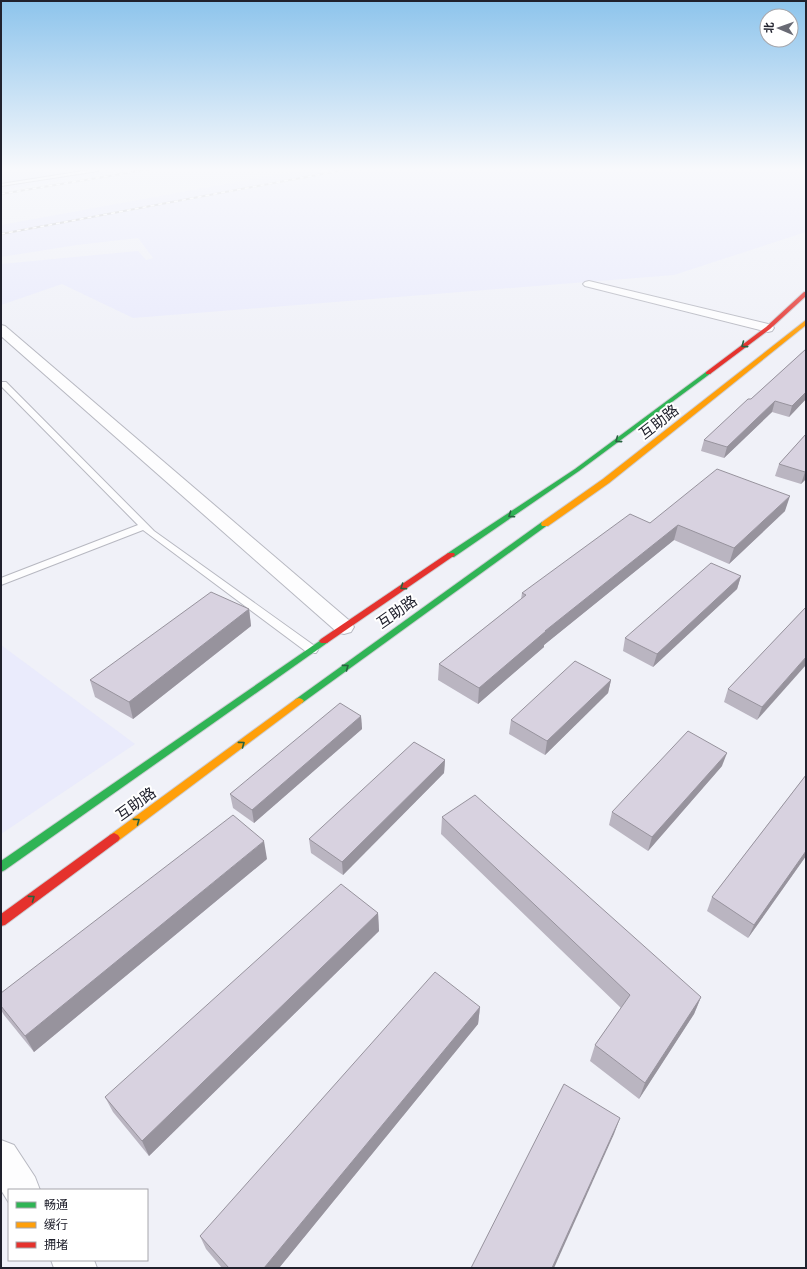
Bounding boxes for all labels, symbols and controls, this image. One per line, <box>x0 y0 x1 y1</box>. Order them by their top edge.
north arrow <box>759 8 799 48</box>
text: 北 <box>763 22 776 33</box>
one-way arrow <box>742 340 749 347</box>
street label: 互助路 <box>636 401 682 443</box>
one-way arrow <box>615 435 622 442</box>
one-way arrow <box>509 510 516 517</box>
one-way arrow <box>401 582 408 589</box>
street label: 互助路 <box>373 592 421 632</box>
one-way arrow <box>342 664 349 671</box>
one-way arrow <box>237 742 244 749</box>
street label: 互助路 <box>113 783 159 825</box>
one-way arrow <box>133 818 140 826</box>
one-way arrow <box>28 896 35 903</box>
legend <box>8 1189 148 1261</box>
text: 畅通 <box>44 1198 68 1213</box>
text: 缓行 <box>44 1218 68 1233</box>
text: 拥堵 <box>44 1238 68 1253</box>

